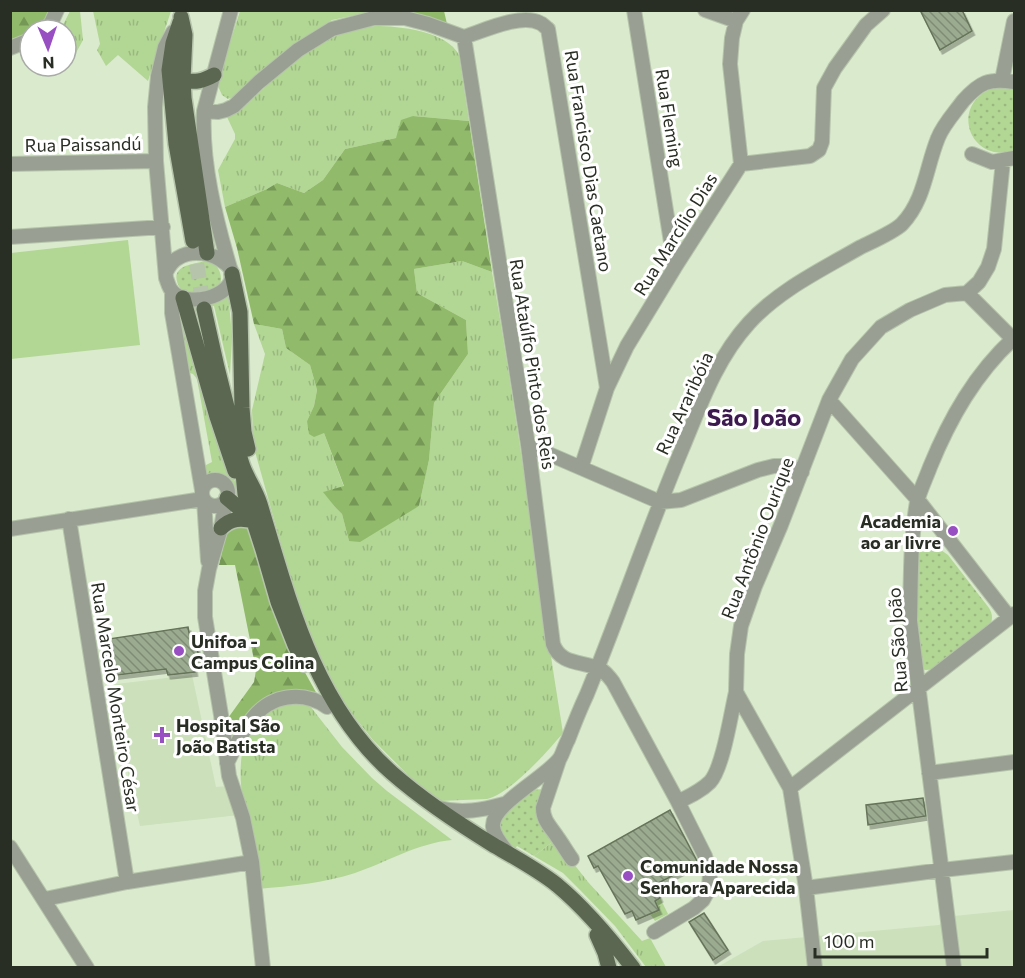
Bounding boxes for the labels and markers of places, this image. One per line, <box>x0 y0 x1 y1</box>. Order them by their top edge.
place label: Academia ao ar livre <box>860 510 941 553</box>
marker: Academia ao ar livre <box>946 524 960 538</box>
place label: Unifoa - Campus Colina <box>191 630 314 673</box>
marker: Unifoa - Campus Colina <box>172 644 186 658</box>
place label: Hospital São João Batista <box>176 714 281 757</box>
marker: Hospital São João Batista <box>153 726 171 744</box>
place label: Comunidade Nossa Senhora Aparecida <box>640 855 798 898</box>
marker: Comunidade Nossa Senhora Aparecida <box>621 869 635 883</box>

